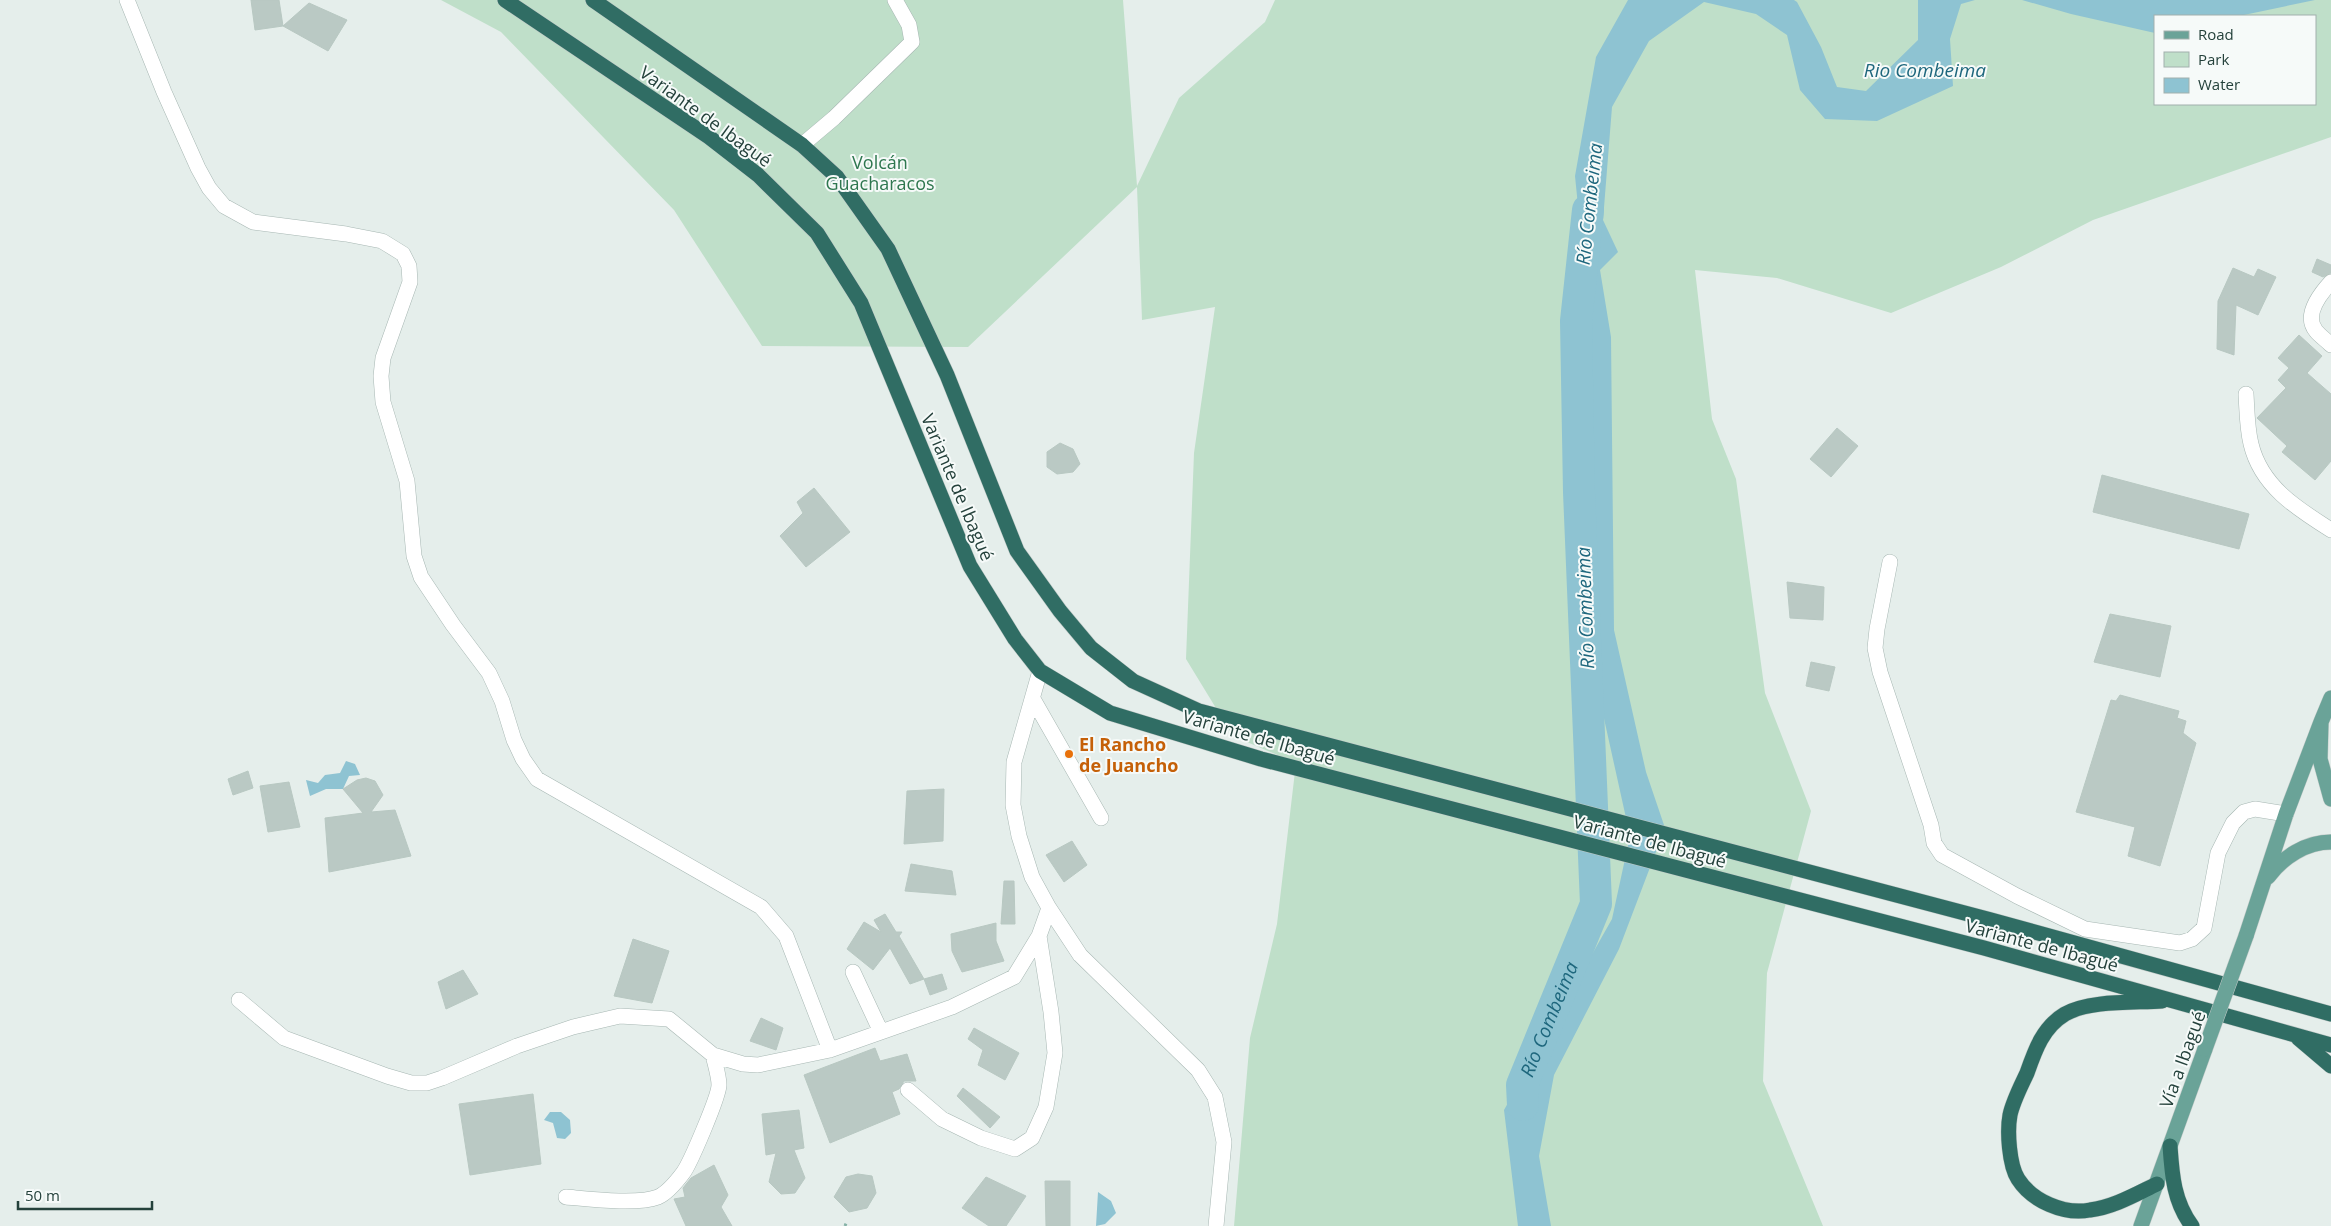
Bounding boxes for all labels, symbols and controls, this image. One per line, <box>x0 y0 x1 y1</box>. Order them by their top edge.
legend <box>2154 15 2316 105</box>
text: Road <box>2198 24 2234 44</box>
text: Park <box>2198 49 2229 69</box>
water label: Rio Combeima <box>1864 57 1986 83</box>
street label: Variante de Ibagué <box>635 60 777 172</box>
text: Water <box>2198 74 2240 94</box>
water label: Río Combeima <box>1570 142 1608 266</box>
park label: Volcán Guacharacos <box>825 150 935 195</box>
street label: Variante de Ibagué <box>916 410 1000 564</box>
water label: Río Combeima <box>1570 546 1600 670</box>
street label: Variante de Ibagué <box>1180 704 1338 770</box>
place label: El Rancho de Juancho <box>1079 732 1178 777</box>
marker: El Rancho de Juancho <box>1063 748 1075 760</box>
street label: Variante de Ibagué <box>1571 809 1729 873</box>
street label: Variante de Ibagué <box>1963 913 2121 977</box>
water label: Río Combeima <box>1514 958 1584 1081</box>
street label: Vía a Ibagué <box>2153 1007 2211 1111</box>
scale bar <box>18 1178 151 1210</box>
text: 50 m <box>25 1185 60 1205</box>

